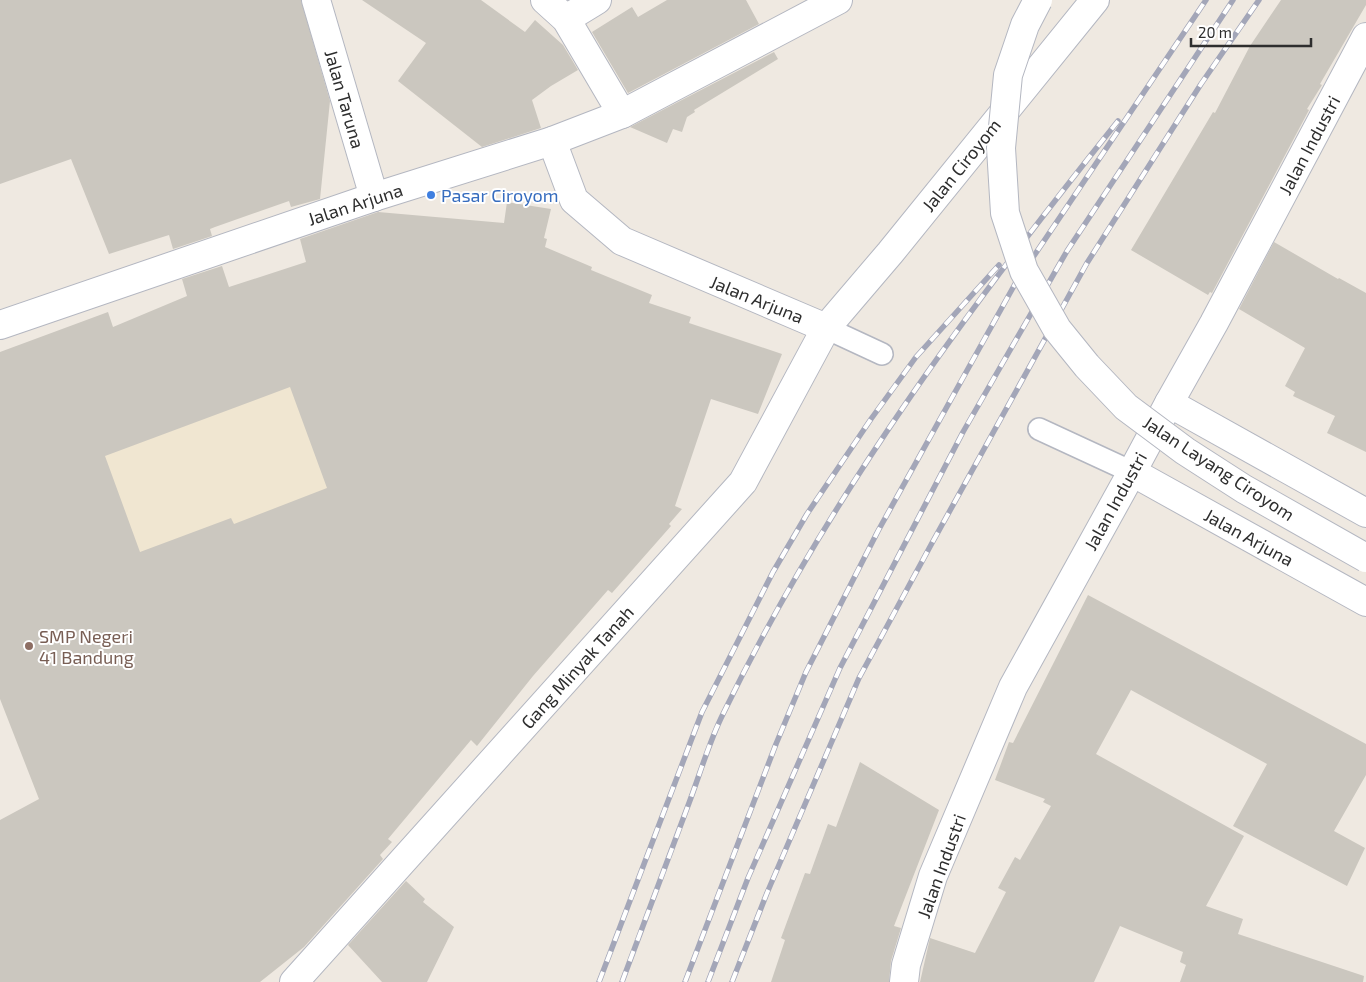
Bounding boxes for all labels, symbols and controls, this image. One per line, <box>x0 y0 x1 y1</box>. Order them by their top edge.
scale bar <box>1191 15 1311 47</box>
text: 20 m <box>1198 23 1232 41</box>
street label: Jalan Taruna <box>320 47 370 151</box>
street label: Jalan Industri <box>1274 92 1344 198</box>
street label: Jalan Ciroyom <box>917 114 1005 216</box>
street label: Jalan Arjuna <box>305 178 405 230</box>
place label: Pasar Ciroyom <box>441 184 559 206</box>
marker: Pasar Ciroyom <box>425 189 437 201</box>
street label: Jalan Arjuna <box>707 270 807 328</box>
street label: Jalan Layang Ciroyom <box>1139 411 1299 525</box>
street label: Jalan Industri <box>1079 448 1151 554</box>
street label: Jalan Arjuna <box>1200 503 1298 571</box>
street label: Gang Minyak Tanah <box>516 601 638 733</box>
place label: SMP Negeri 41 Bandung <box>39 625 134 668</box>
marker: SMP Negeri 41 Bandung <box>23 640 35 652</box>
street label: Jalan Industri <box>912 811 970 921</box>

